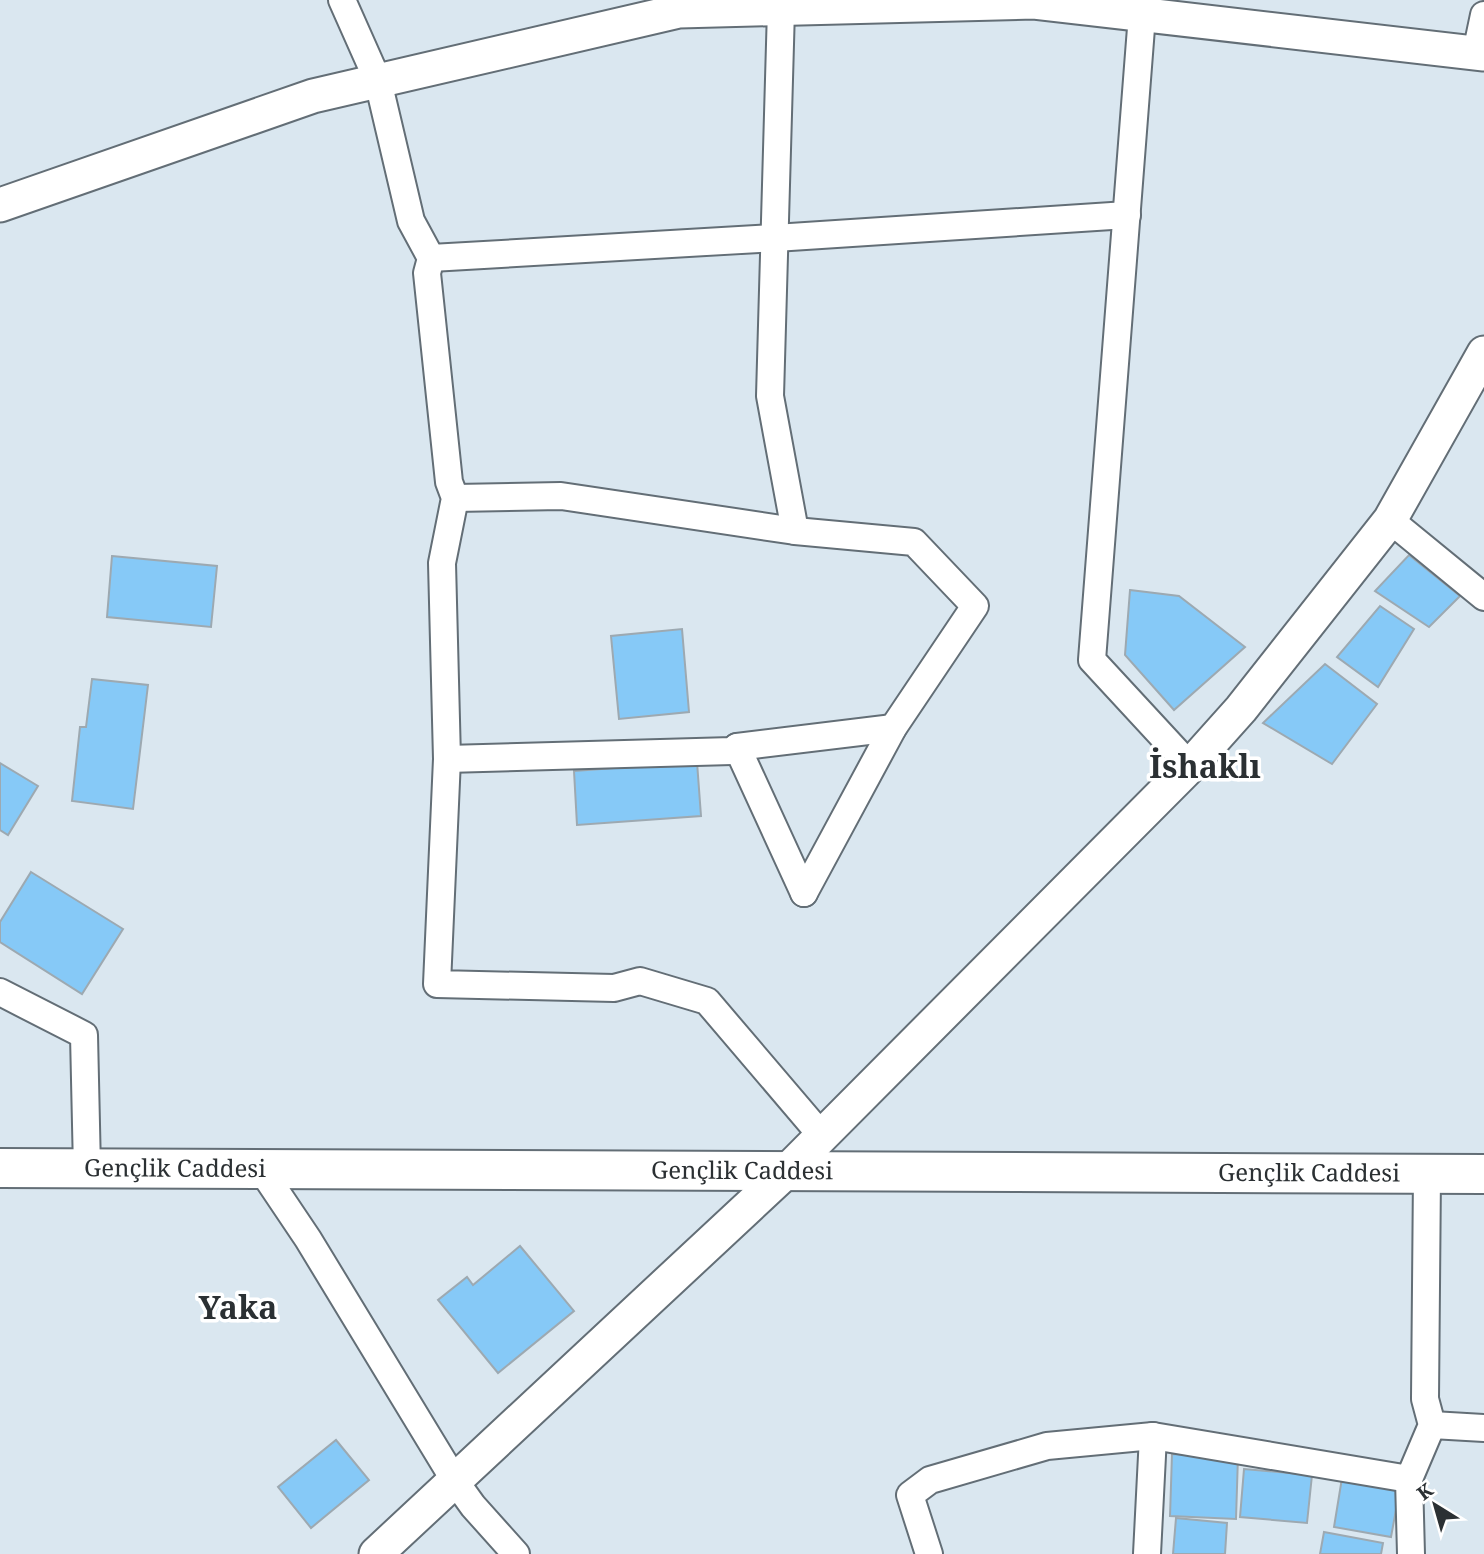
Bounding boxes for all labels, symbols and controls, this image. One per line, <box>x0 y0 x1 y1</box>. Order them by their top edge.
district label: İshaklı <box>1149 744 1261 787</box>
street label: Gençlik Caddesi <box>84 1150 266 1184</box>
street label: Gençlik Caddesi <box>651 1153 833 1186</box>
street label: Gençlik Caddesi <box>1218 1155 1400 1189</box>
district label: Yaka <box>198 1285 278 1328</box>
north arrow <box>1400 1470 1470 1540</box>
text: K <box>1411 1477 1438 1506</box>

